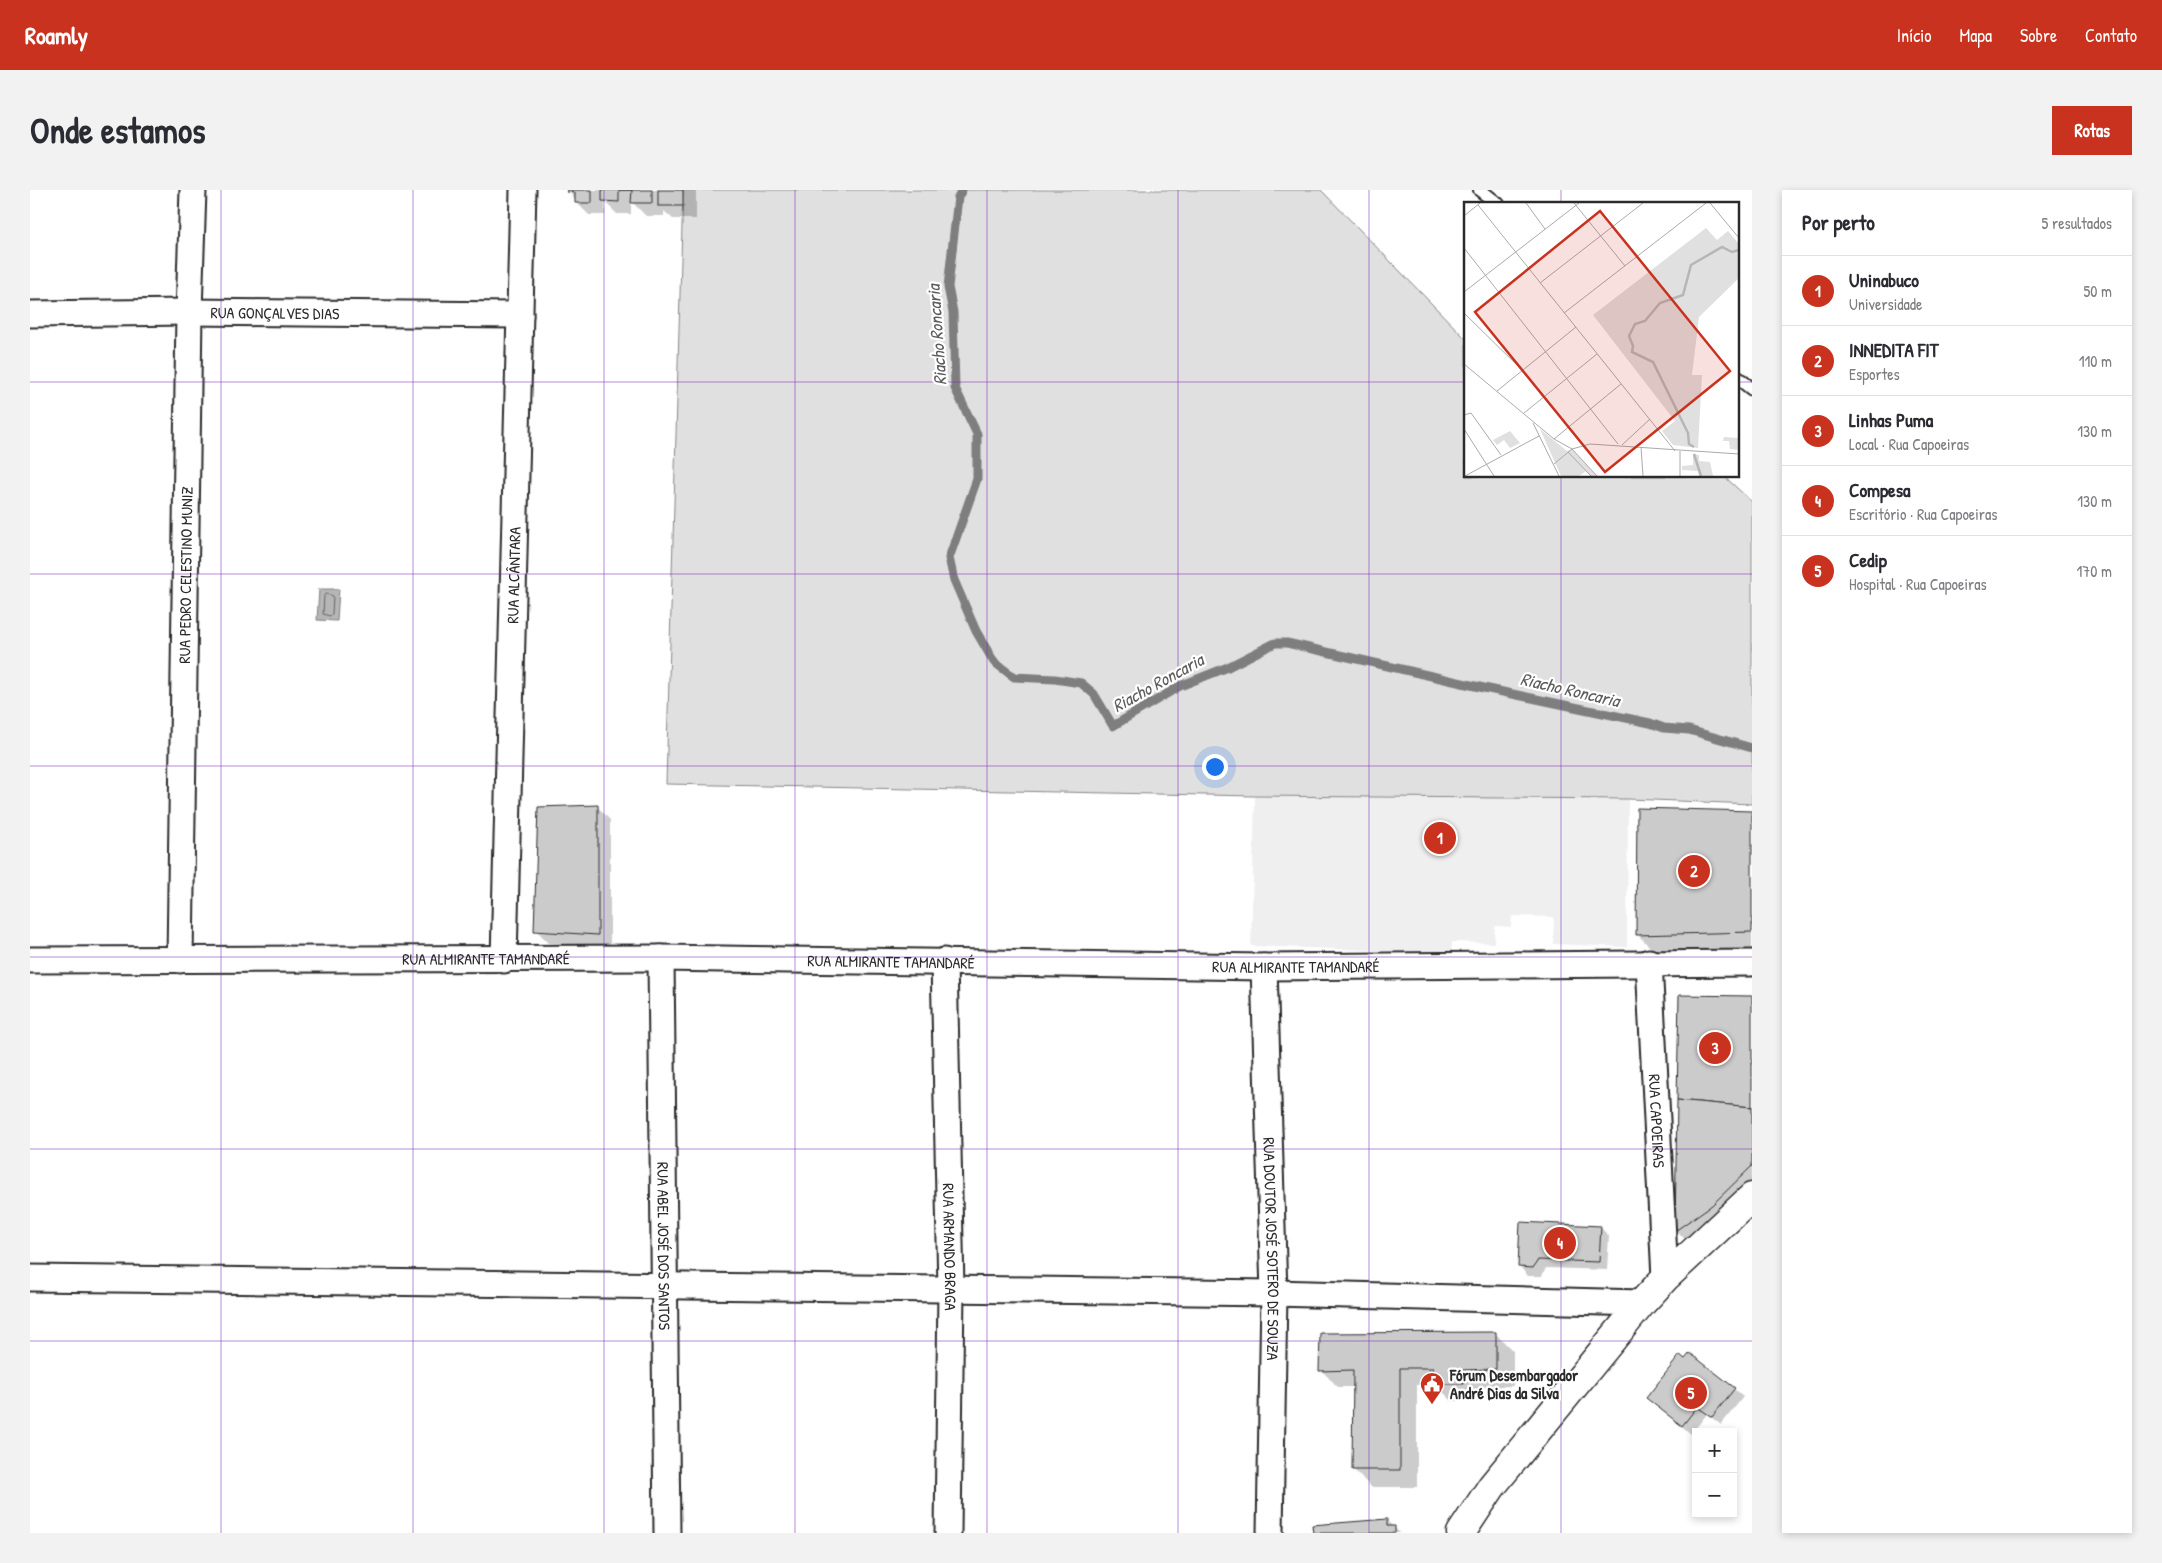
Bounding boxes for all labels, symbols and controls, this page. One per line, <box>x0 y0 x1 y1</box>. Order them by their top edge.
text: Roamly <box>25 19 88 51</box>
text: Início <box>1897 23 1931 48</box>
text: Mapa <box>1959 23 1992 48</box>
text: Sobre <box>2020 23 2057 48</box>
text: Contato <box>2085 23 2137 48</box>
button: Rotas <box>2052 106 2132 155</box>
text: Onde estamos <box>30 107 205 154</box>
inset map <box>1464 202 1740 478</box>
text: Por perto <box>1802 208 1875 237</box>
text: 5 resultados <box>2042 212 2112 234</box>
text: Uninabuco <box>1849 267 1919 293</box>
text: 1 <box>1815 280 1821 302</box>
text: 50 m <box>2084 280 2112 302</box>
water label: Riacho Roncaria <box>920 282 952 386</box>
text: Universidade <box>1849 293 1922 315</box>
street label: RUA GONÇALVES DIAS <box>210 301 340 324</box>
text: INNEDITA FIT <box>1849 337 1939 363</box>
text: 2 <box>1814 350 1822 372</box>
text: 110 m <box>2079 350 2112 372</box>
text: Esportes <box>1849 363 1900 385</box>
text: Linhas Puma <box>1849 407 1933 433</box>
text: 3 <box>1814 420 1822 442</box>
text: 130 m <box>2077 420 2112 442</box>
text: Local · Rua Capoeiras <box>1849 433 1969 455</box>
text: Compesa <box>1849 477 1910 503</box>
street label: RUA PEDRO CELESTINO MUNIZ <box>173 486 198 664</box>
text: 4 <box>1815 490 1821 512</box>
text: 130 m <box>2077 490 2112 512</box>
text: Escritório · Rua Capoeiras <box>1849 503 1997 525</box>
street label: RUA ALCÂNTARA <box>501 526 526 624</box>
text: Cedip <box>1849 547 1887 573</box>
text: 5 <box>1815 560 1821 582</box>
text: 170 m <box>2077 560 2112 582</box>
text: Hospital · Rua Capoeiras <box>1849 573 1987 595</box>
water label: Riacho Roncaria <box>1108 646 1210 718</box>
water label: Riacho Roncaria <box>1518 666 1624 713</box>
your location <box>1202 754 1228 780</box>
pin: 1 <box>1424 819 1456 857</box>
pin: 2 <box>1678 852 1710 890</box>
street label: RUA ALMIRANTE TAMANDARÉ <box>402 947 570 970</box>
street label: RUA ALMIRANTE TAMANDARÉ <box>807 949 975 974</box>
street label: RUA ALMIRANTE TAMANDARÉ <box>1212 955 1380 978</box>
pin: 3 <box>1699 1029 1731 1067</box>
street label: RUA CAPOEIRAS <box>1644 1073 1670 1169</box>
street label: RUA DOUTOR JOSÉ SOTERO DE SOUZA <box>1258 1137 1285 1361</box>
street label: RUA ABEL JOSÉ DOS SANTOS <box>652 1162 676 1331</box>
street label: RUA ARMANDO BRAGA <box>938 1183 962 1311</box>
pin: 4 <box>1544 1224 1576 1262</box>
place label: Fórum Desembargador André Dias da Silva <box>1449 1364 1579 1404</box>
public building icon: Fórum Desembargador André Dias da Silva <box>1419 1371 1445 1405</box>
pin: 5 <box>1675 1374 1707 1412</box>
map controls <box>1692 1428 1737 1518</box>
button: + <box>1692 1428 1737 1473</box>
button: − <box>1692 1473 1737 1518</box>

